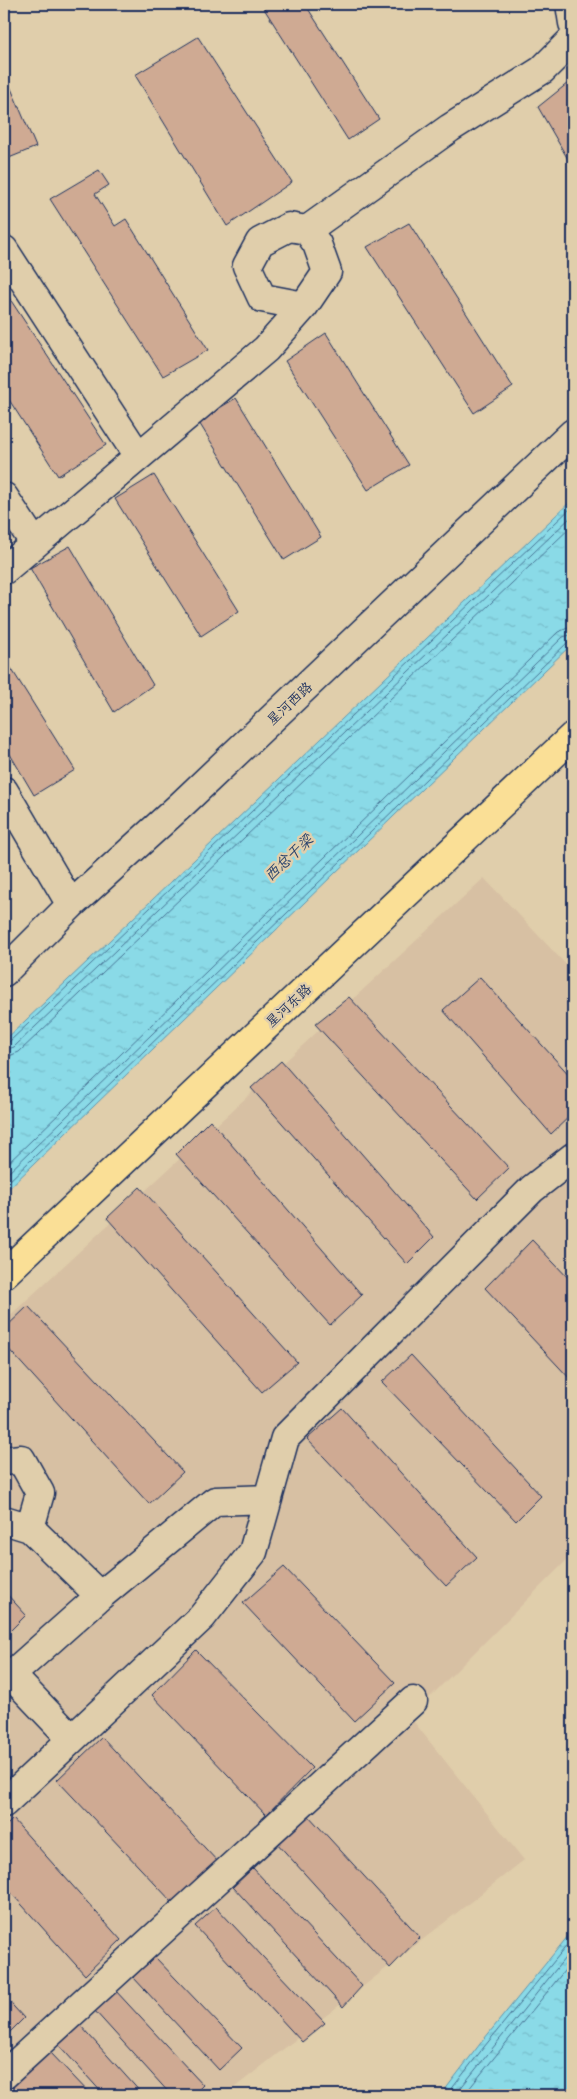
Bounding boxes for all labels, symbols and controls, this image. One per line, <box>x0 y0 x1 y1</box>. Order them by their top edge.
street label: 星河西路 <box>262 677 316 729</box>
water label: 西总干梁 <box>259 829 317 885</box>
street label: 星河东路 <box>261 979 315 1031</box>

